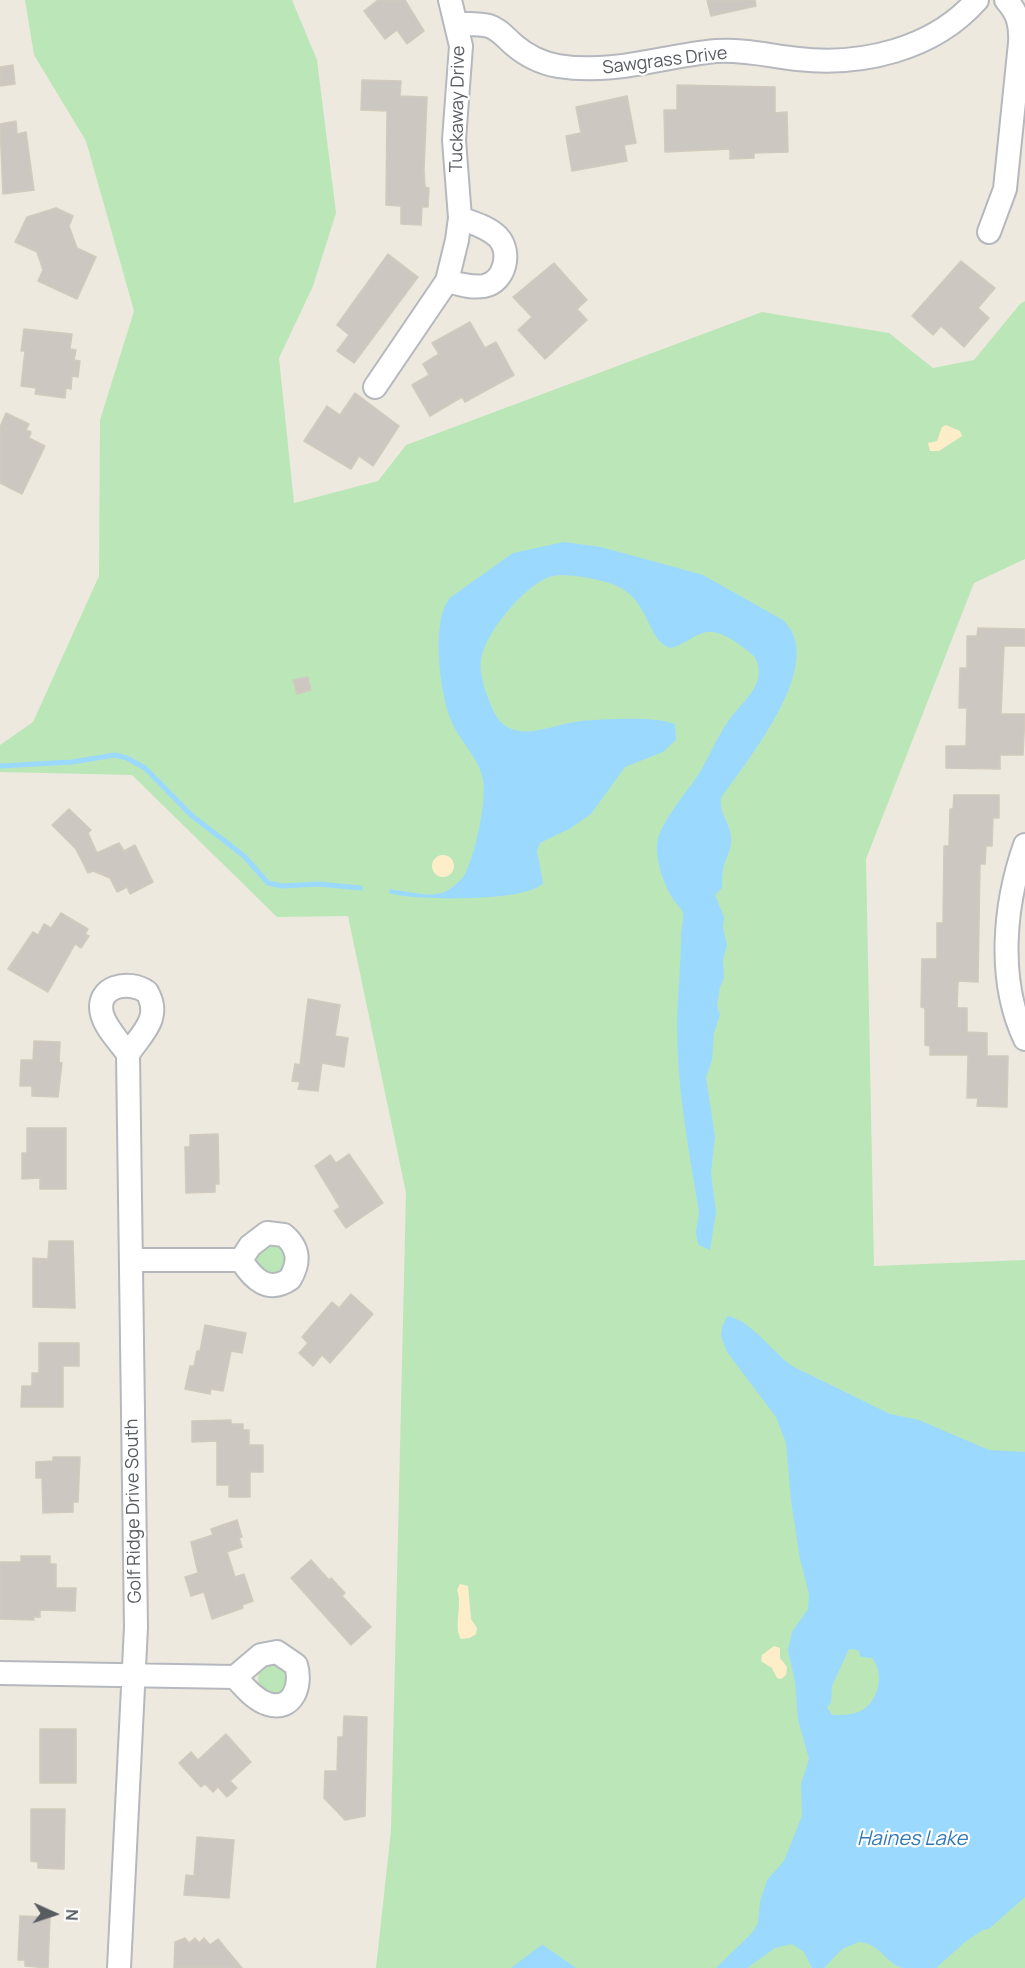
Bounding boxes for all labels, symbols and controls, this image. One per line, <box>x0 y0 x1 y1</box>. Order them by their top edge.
street label: Sawgrass Drive <box>601 43 729 79</box>
street label: Tuckaway Drive <box>446 45 470 173</box>
street label: Golf Ridge Drive South <box>122 1419 146 1603</box>
water label: Haines Lake <box>857 1827 967 1851</box>
north arrow <box>24 1884 84 1944</box>
text: N <box>61 1909 83 1921</box>

